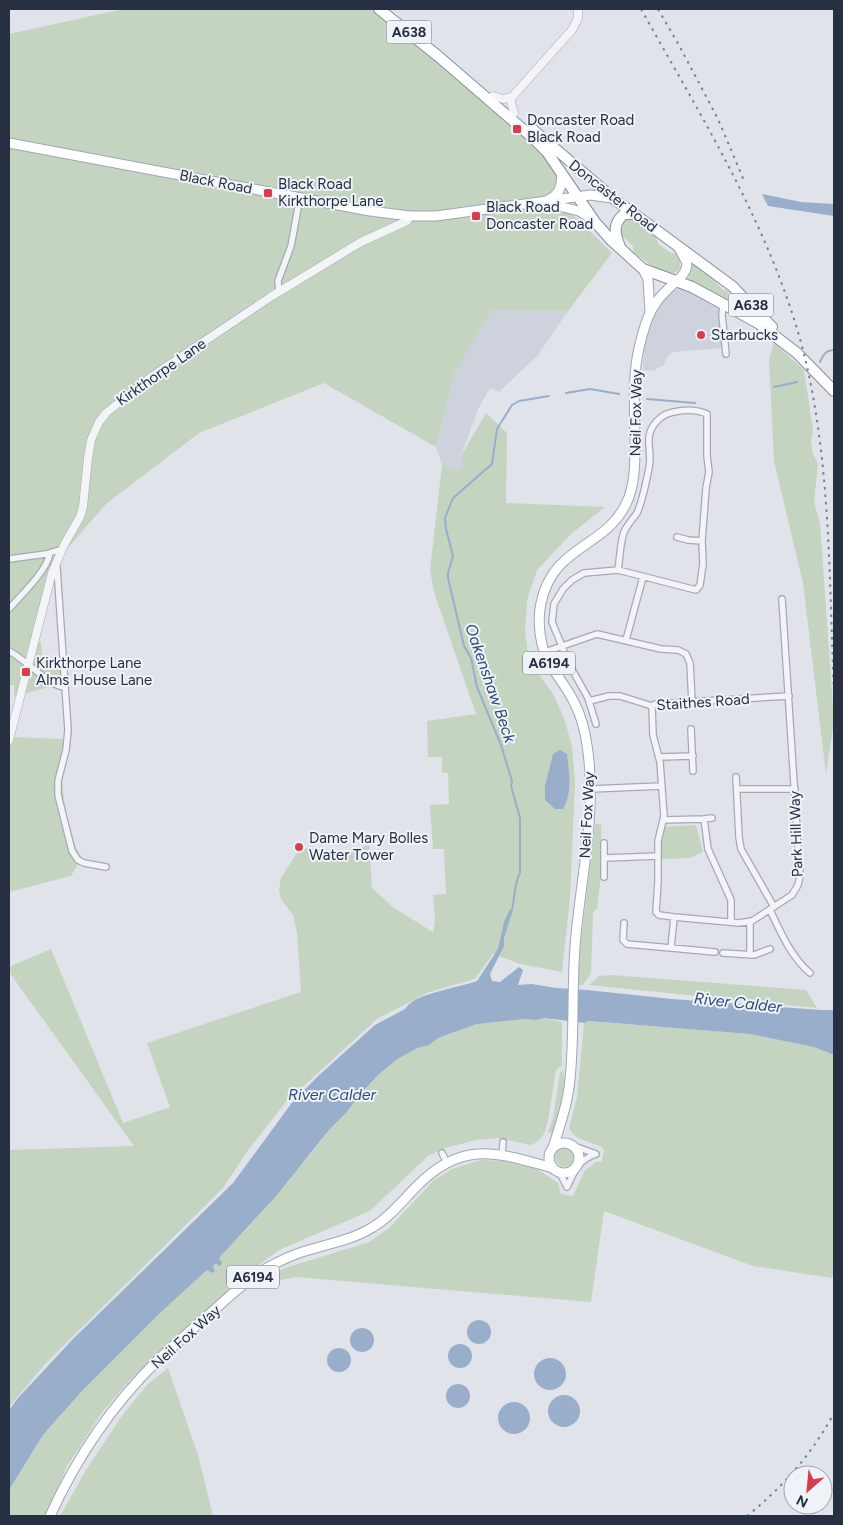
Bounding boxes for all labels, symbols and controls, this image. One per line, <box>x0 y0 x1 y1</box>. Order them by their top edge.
road number: A638 <box>386 21 432 44</box>
place label: Doncaster Road Black Road <box>527 111 634 146</box>
marker: Doncaster Road Black Road <box>511 123 523 135</box>
street label: Doncaster Road <box>565 156 661 236</box>
street label: Black Road <box>178 166 254 198</box>
place label: Black Road Kirkthorpe Lane <box>278 175 384 210</box>
marker: Black Road Kirkthorpe Lane <box>262 187 274 199</box>
place label: Black Road Doncaster Road <box>486 198 593 233</box>
marker: Black Road Doncaster Road <box>470 210 482 222</box>
road number: A638 <box>728 294 774 316</box>
place label: Starbucks <box>711 326 778 344</box>
marker: Starbucks <box>695 329 707 341</box>
street label: Kirkthorpe Lane <box>113 334 209 410</box>
street label: Neil Fox Way <box>626 369 646 457</box>
water label: Oakenshaw Beck <box>461 621 520 746</box>
road number: A6194 <box>523 651 575 674</box>
place label: Kirkthorpe Lane Alms House Lane <box>36 654 152 689</box>
marker: Kirkthorpe Lane Alms House Lane <box>20 666 32 678</box>
street label: Staithes Road <box>656 690 750 714</box>
street label: Neil Fox Way <box>576 771 598 859</box>
street label: Park Hill Way <box>785 790 807 878</box>
place label: Dame Mary Bolles Water Tower <box>309 829 428 864</box>
marker: Dame Mary Bolles Water Tower <box>293 841 305 853</box>
water label: River Calder <box>693 988 783 1017</box>
water label: River Calder <box>288 1085 377 1104</box>
road number: A6194 <box>227 1266 279 1288</box>
street label: Neil Fox Way <box>148 1301 224 1373</box>
north arrow <box>783 1465 833 1515</box>
text: N <box>794 1491 811 1511</box>

